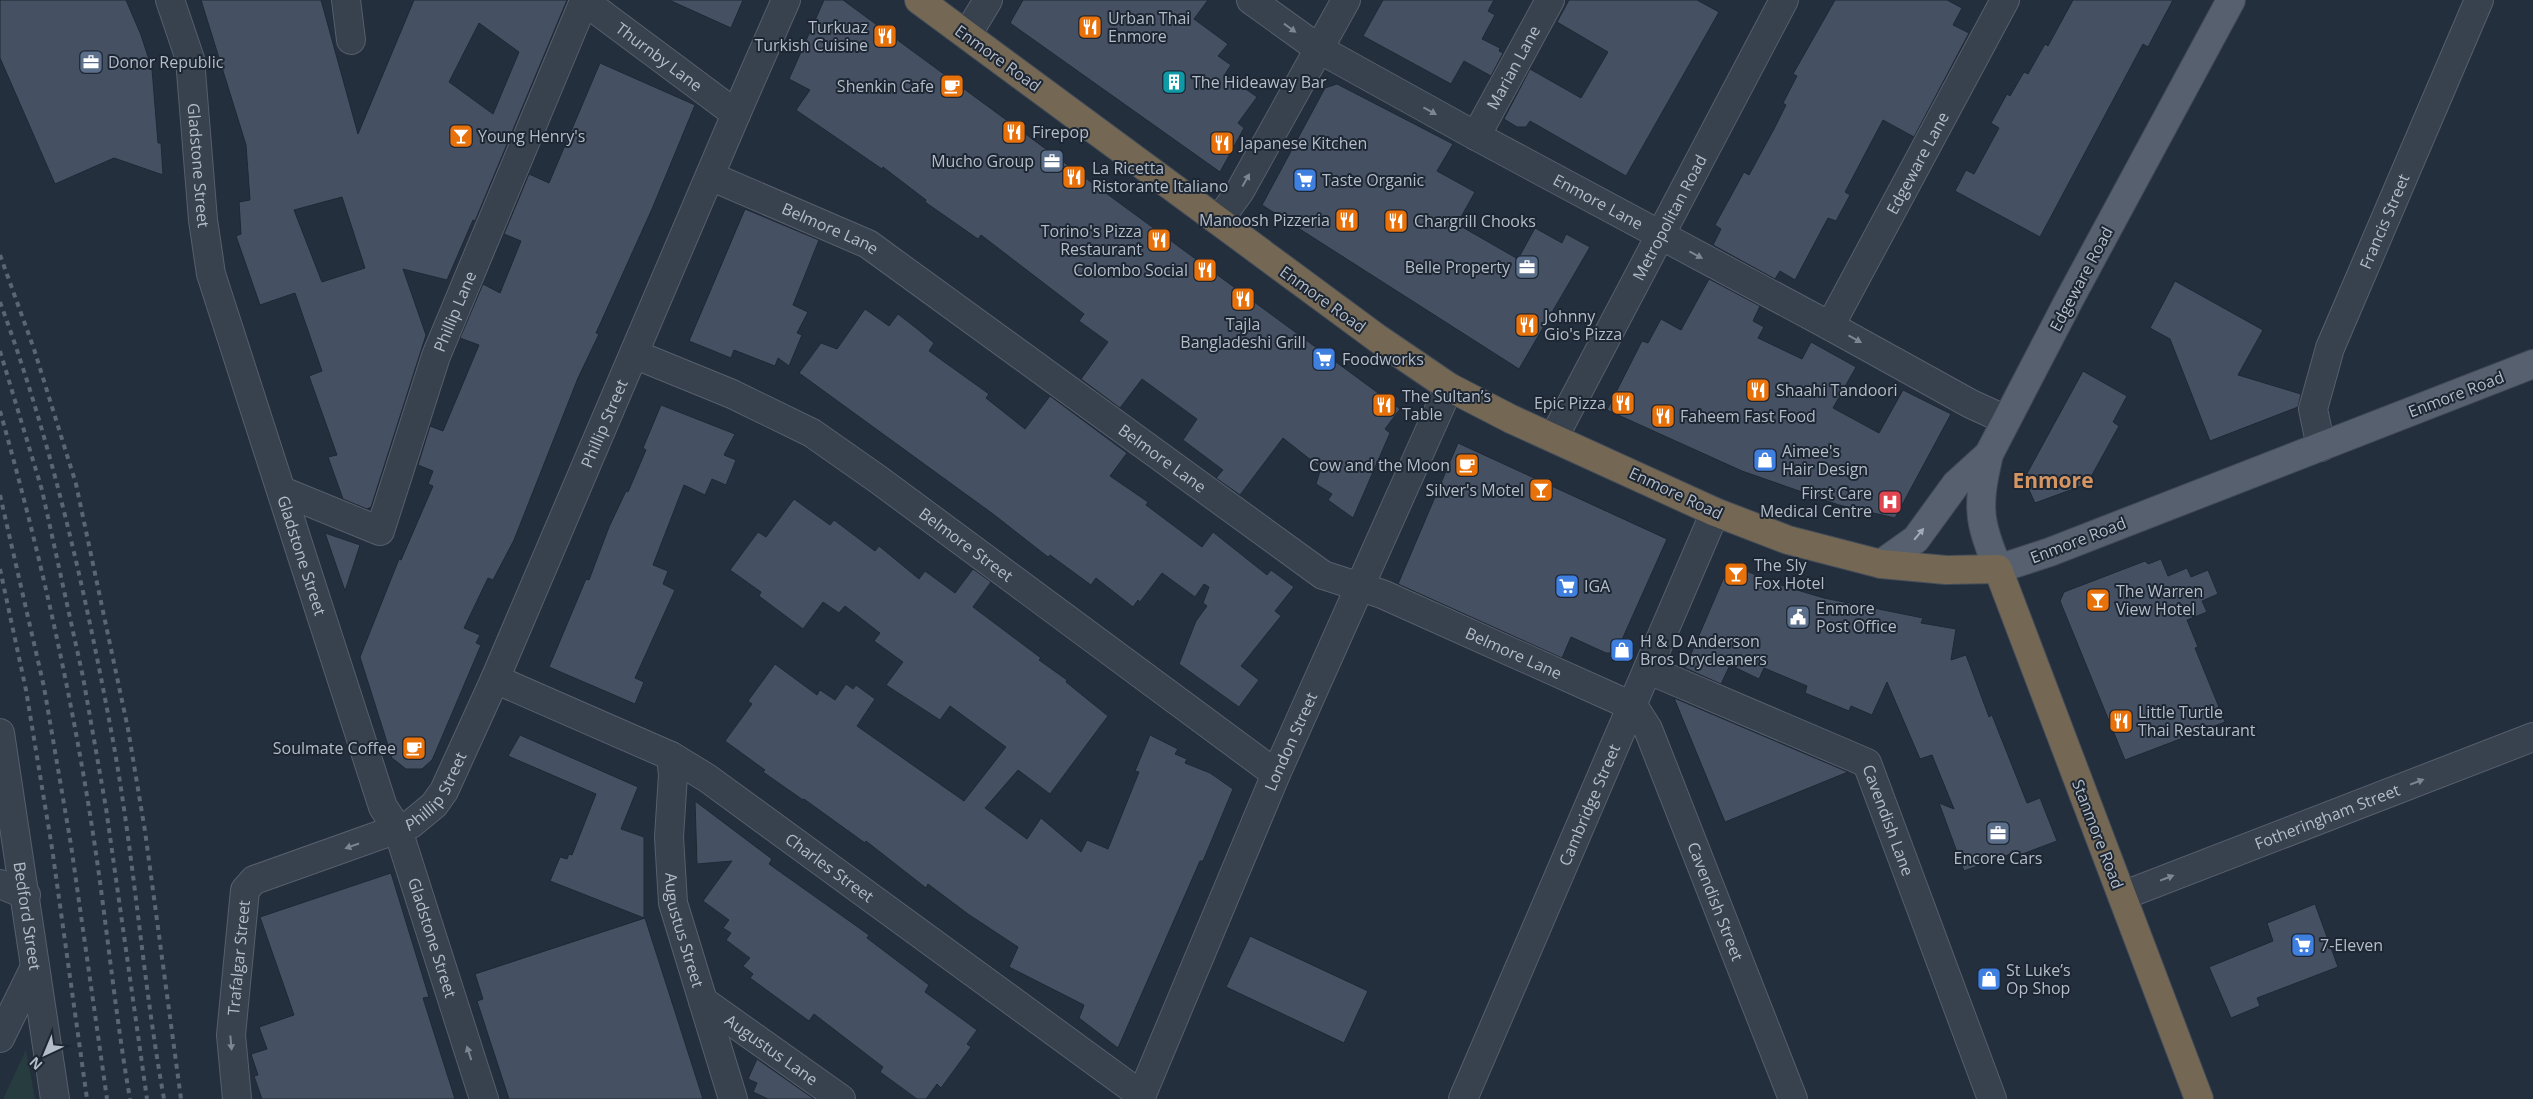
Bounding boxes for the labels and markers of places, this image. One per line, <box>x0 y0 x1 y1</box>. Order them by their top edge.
place label: Urban Thai Enmore <box>1108 7 1190 47</box>
restaurant icon: Urban Thai Enmore <box>1077 14 1103 40</box>
place label: Turkuaz Turkish Cuisine <box>754 16 868 56</box>
restaurant icon: Turkuaz Turkish Cuisine <box>872 23 898 49</box>
office icon: Donor Republic <box>78 49 104 75</box>
place label: Donor Republic <box>108 51 224 73</box>
building icon: The Hideaway Bar <box>1161 69 1187 95</box>
place label: The Hideaway Bar <box>1192 71 1327 93</box>
cafe icon: Shenkin Cafe <box>939 73 965 99</box>
place label: Shenkin Cafe <box>837 75 934 97</box>
restaurant icon: Firepop <box>1001 119 1027 145</box>
place label: Firepop <box>1032 121 1089 143</box>
bar icon: Young Henry's <box>448 123 474 149</box>
place label: Young Henry's <box>478 125 585 147</box>
restaurant icon: Japanese Kitchen <box>1209 130 1235 156</box>
place label: Japanese Kitchen <box>1238 132 1367 154</box>
office icon: Mucho Group <box>1039 148 1065 174</box>
place label: Mucho Group <box>931 150 1034 172</box>
place label: La Ricetta Ristorante Italiano <box>1092 157 1228 197</box>
restaurant icon: La Ricetta Ristorante Italiano <box>1061 164 1087 190</box>
supermarket icon: Taste Organic <box>1292 167 1318 193</box>
place label: Taste Organic <box>1322 169 1425 191</box>
restaurant icon: Manoosh Pizzeria <box>1334 207 1360 233</box>
restaurant icon: Chargrill Chooks <box>1383 208 1409 234</box>
place label: Manoosh Pizzeria <box>1199 209 1330 231</box>
place label: Chargrill Chooks <box>1414 210 1536 232</box>
place label: Torino's Pizza Restaurant <box>1041 220 1142 260</box>
restaurant icon: Torino's Pizza Restaurant <box>1146 227 1172 253</box>
office icon: Belle Property <box>1514 254 1540 280</box>
place label: Belle Property <box>1405 256 1511 278</box>
restaurant icon: Colombo Social <box>1192 257 1218 283</box>
place label: Colombo Social <box>1073 259 1188 281</box>
restaurant icon: Tajla Bangladeshi Grill <box>1230 286 1256 312</box>
place label: Johnny Gio's Pizza <box>1542 305 1622 345</box>
restaurant icon: Johnny Gio's Pizza <box>1514 312 1540 338</box>
place label: Tajla Bangladeshi Grill <box>1180 313 1306 353</box>
supermarket icon: Foodworks <box>1311 346 1337 372</box>
place label: Foodworks <box>1342 348 1424 370</box>
restaurant icon: Shaahi Tandoori <box>1745 377 1771 403</box>
place label: Shaahi Tandoori <box>1776 379 1898 401</box>
place label: The Sultan’s Table <box>1402 385 1491 425</box>
restaurant icon: Epic Pizza <box>1610 390 1636 416</box>
restaurant icon: The Sultan’s Table <box>1371 392 1397 418</box>
place label: Epic Pizza <box>1534 392 1606 414</box>
restaurant icon: Faheem Fast Food <box>1650 403 1676 429</box>
place label: Faheem Fast Food <box>1680 405 1816 427</box>
place label: Aimee's Hair Design <box>1782 440 1868 480</box>
shop icon: Aimee's Hair Design <box>1752 447 1778 473</box>
cafe icon: Cow and the Moon <box>1454 452 1480 478</box>
place label: Cow and the Moon <box>1309 454 1450 476</box>
bar icon: Silver's Motel <box>1528 477 1554 503</box>
place label: Silver's Motel <box>1426 479 1524 501</box>
place label: First Care Medical Centre <box>1760 482 1872 522</box>
hospital icon: First Care Medical Centre <box>1877 489 1903 515</box>
place label: The Sly Fox Hotel <box>1754 554 1825 594</box>
bar icon: The Sly Fox Hotel <box>1723 561 1749 587</box>
supermarket icon: IGA <box>1554 573 1580 599</box>
place label: IGA <box>1584 575 1611 597</box>
place label: The Warren View Hotel <box>2116 580 2203 620</box>
bar icon: The Warren View Hotel <box>2085 587 2111 613</box>
place label: Enmore Post Office <box>1816 597 1897 637</box>
public building icon: Enmore Post Office <box>1785 604 1811 630</box>
place label: H & D Anderson Bros Drycleaners <box>1640 630 1767 670</box>
shop icon: H & D Anderson Bros Drycleaners <box>1609 637 1635 663</box>
place label: Little Turtle Thai Restaurant <box>2138 701 2256 741</box>
restaurant icon: Little Turtle Thai Restaurant <box>2108 708 2134 734</box>
cafe icon: Soulmate Coffee <box>401 735 427 761</box>
place label: Soulmate Coffee <box>273 737 396 759</box>
office icon: Encore Cars <box>1985 820 2011 846</box>
place label: Encore Cars <box>1954 847 2042 869</box>
supermarket icon: 7-Eleven <box>2290 932 2316 958</box>
place label: 7-Eleven <box>2320 934 2383 956</box>
place label: St Luke’s Op Shop <box>2006 959 2071 999</box>
shop icon: St Luke’s Op Shop <box>1976 966 2002 992</box>

